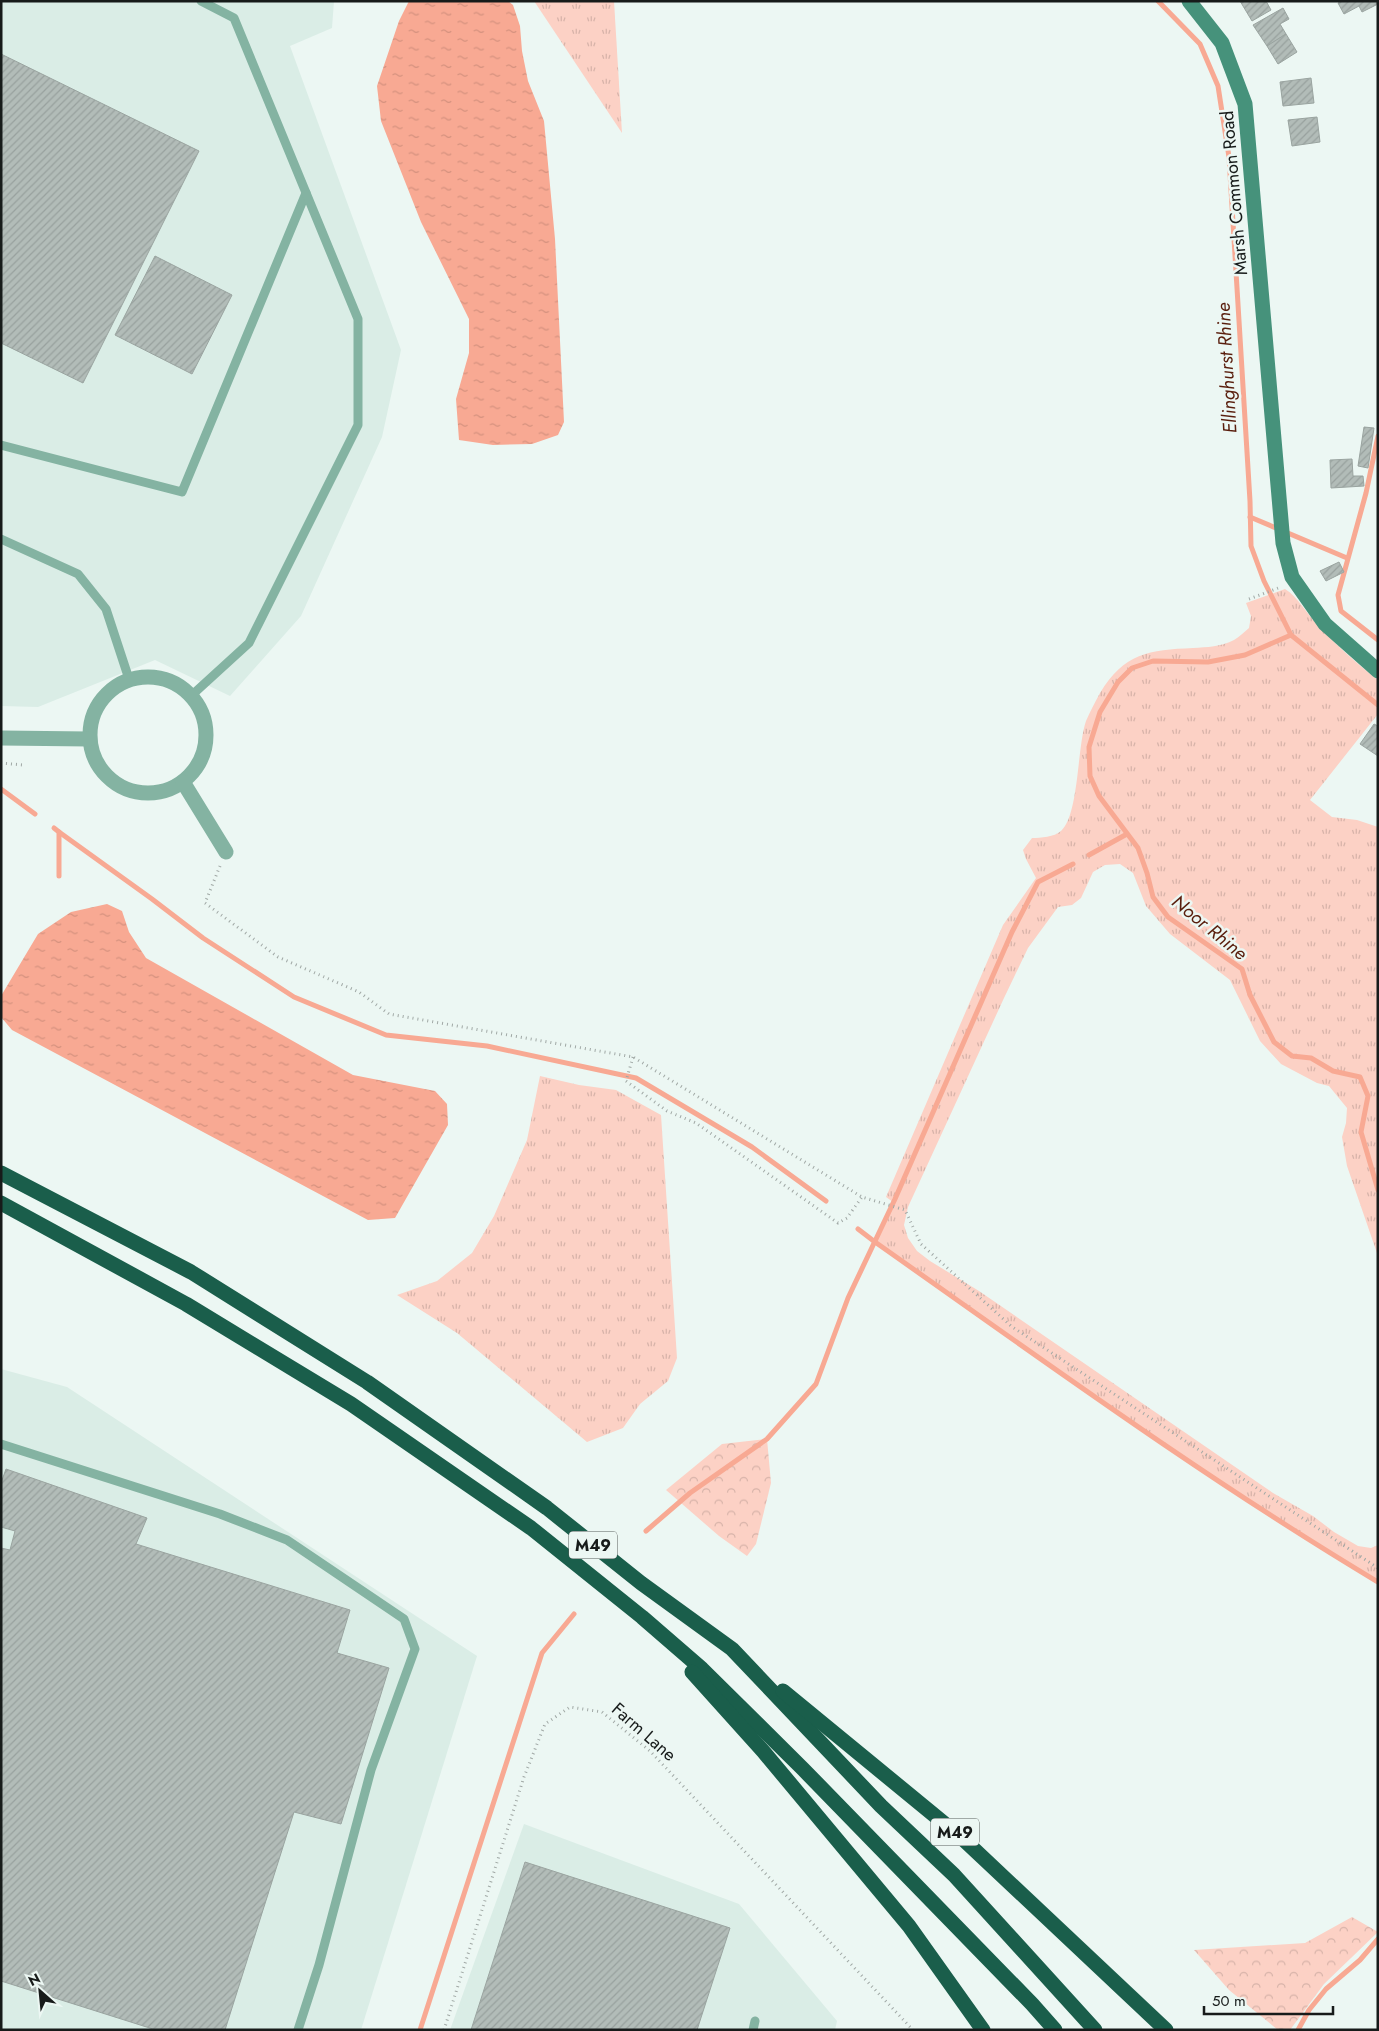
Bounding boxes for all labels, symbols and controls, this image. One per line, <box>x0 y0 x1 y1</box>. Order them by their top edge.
street label: Marsh Common Road <box>1214 110 1254 276</box>
water label: Ellinghurst Rhine <box>1210 301 1243 434</box>
water label: Noor Rhine <box>1166 888 1254 967</box>
road number: M49 <box>569 1532 617 1558</box>
street label: Farm Lane <box>606 1697 682 1767</box>
road number: M49 <box>931 1818 979 1845</box>
north arrow <box>15 1966 65 2016</box>
text: N <box>25 1968 44 1991</box>
scale bar <box>1204 1984 1333 2016</box>
text: 50 m <box>1212 1990 1246 2012</box>

